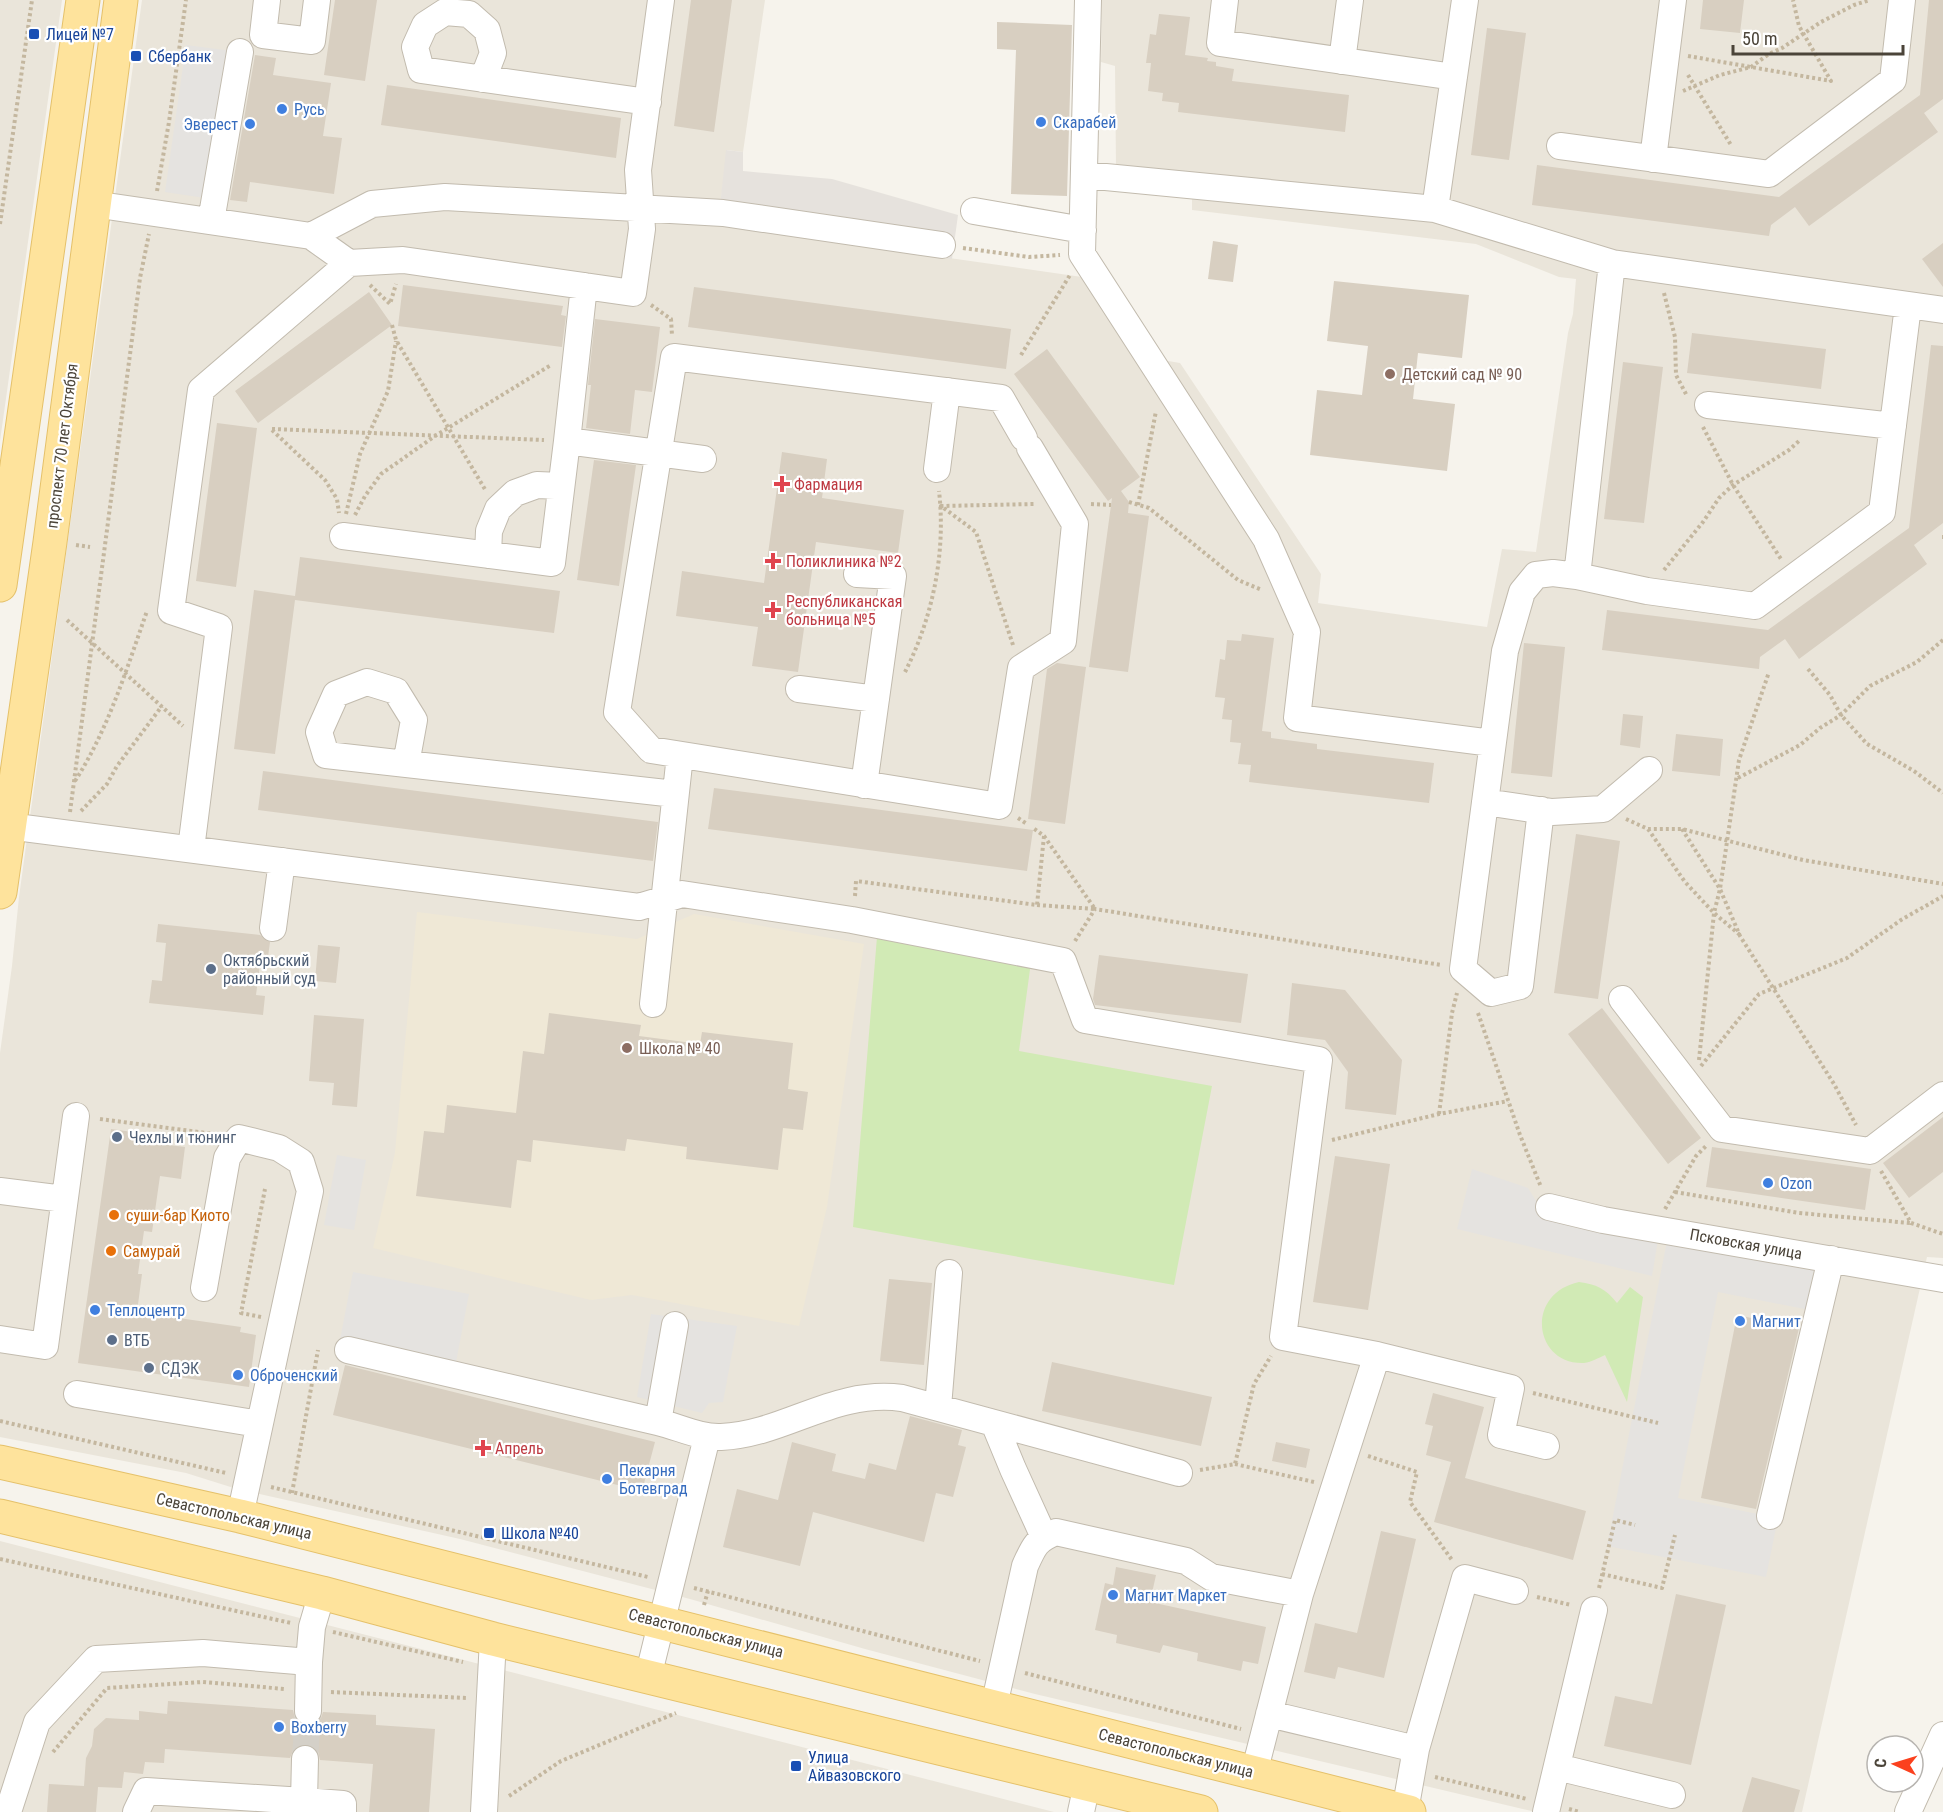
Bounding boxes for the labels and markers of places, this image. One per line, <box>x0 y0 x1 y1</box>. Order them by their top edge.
place label: Лицей №7 <box>46 25 114 44</box>
marker: Лицей №7 <box>27 27 41 41</box>
place label: Сбербанк <box>148 47 212 66</box>
marker: Сбербанк <box>129 49 143 63</box>
place label: Русь <box>294 100 325 119</box>
marker: Русь <box>275 102 289 116</box>
place label: Скарабей <box>1053 113 1116 132</box>
place label: Эверест <box>183 115 238 134</box>
marker: Скарабей <box>1034 115 1048 129</box>
marker: Эверест <box>243 117 257 131</box>
place label: Детский сад № 90 <box>1402 365 1522 384</box>
marker: Детский сад № 90 <box>1383 367 1397 381</box>
place label: Фармация <box>794 475 863 494</box>
marker: Фармация <box>775 477 789 491</box>
marker: Поликлиника №2 <box>764 552 782 570</box>
place label: Поликлиника №2 <box>786 552 902 571</box>
place label: Республиканская больница №5 <box>786 592 903 629</box>
marker: Республиканская больница №5 <box>764 601 782 619</box>
place label: Октябрьский районный суд <box>223 951 316 988</box>
marker: Октябрьский районный суд <box>204 962 218 976</box>
place label: Школа № 40 <box>639 1039 721 1058</box>
marker: Школа № 40 <box>620 1041 634 1055</box>
place label: Чехлы и тюнинг <box>129 1128 236 1147</box>
marker: Чехлы и тюнинг <box>110 1130 124 1144</box>
place label: Ozon <box>1780 1174 1812 1193</box>
marker: Ozon <box>1761 1176 1775 1190</box>
place label: суши-бар Киото <box>126 1206 230 1225</box>
marker: суши-бар Киото <box>107 1208 121 1222</box>
place label: Самурай <box>123 1242 180 1261</box>
marker: Самурай <box>104 1244 118 1258</box>
place label: Теплоцентр <box>107 1301 185 1320</box>
marker: Теплоцентр <box>88 1303 102 1317</box>
place label: Магнит <box>1752 1312 1801 1331</box>
marker: Магнит <box>1733 1314 1747 1328</box>
place label: ВТБ <box>124 1331 150 1350</box>
marker: ВТБ <box>105 1333 119 1347</box>
place label: СДЭК <box>161 1359 199 1378</box>
marker: СДЭК <box>142 1361 156 1375</box>
place label: Оброченский <box>250 1366 338 1385</box>
marker: Оброченский <box>231 1368 245 1382</box>
place label: Апрель <box>495 1439 544 1458</box>
marker: Апрель <box>476 1441 490 1455</box>
place label: Пекарня Ботевград <box>619 1461 688 1498</box>
marker: Пекарня Ботевград <box>600 1472 614 1486</box>
place label: Школа №40 <box>501 1524 579 1543</box>
marker: Школа №40 <box>482 1526 496 1540</box>
place label: Магнит Маркет <box>1125 1586 1227 1605</box>
marker: Магнит Маркет <box>1106 1588 1120 1602</box>
place label: Boxberry <box>291 1718 347 1737</box>
marker: Boxberry <box>272 1720 286 1734</box>
place label: Улица Айвазовского <box>808 1748 901 1785</box>
marker: Улица Айвазовского <box>789 1759 803 1773</box>

